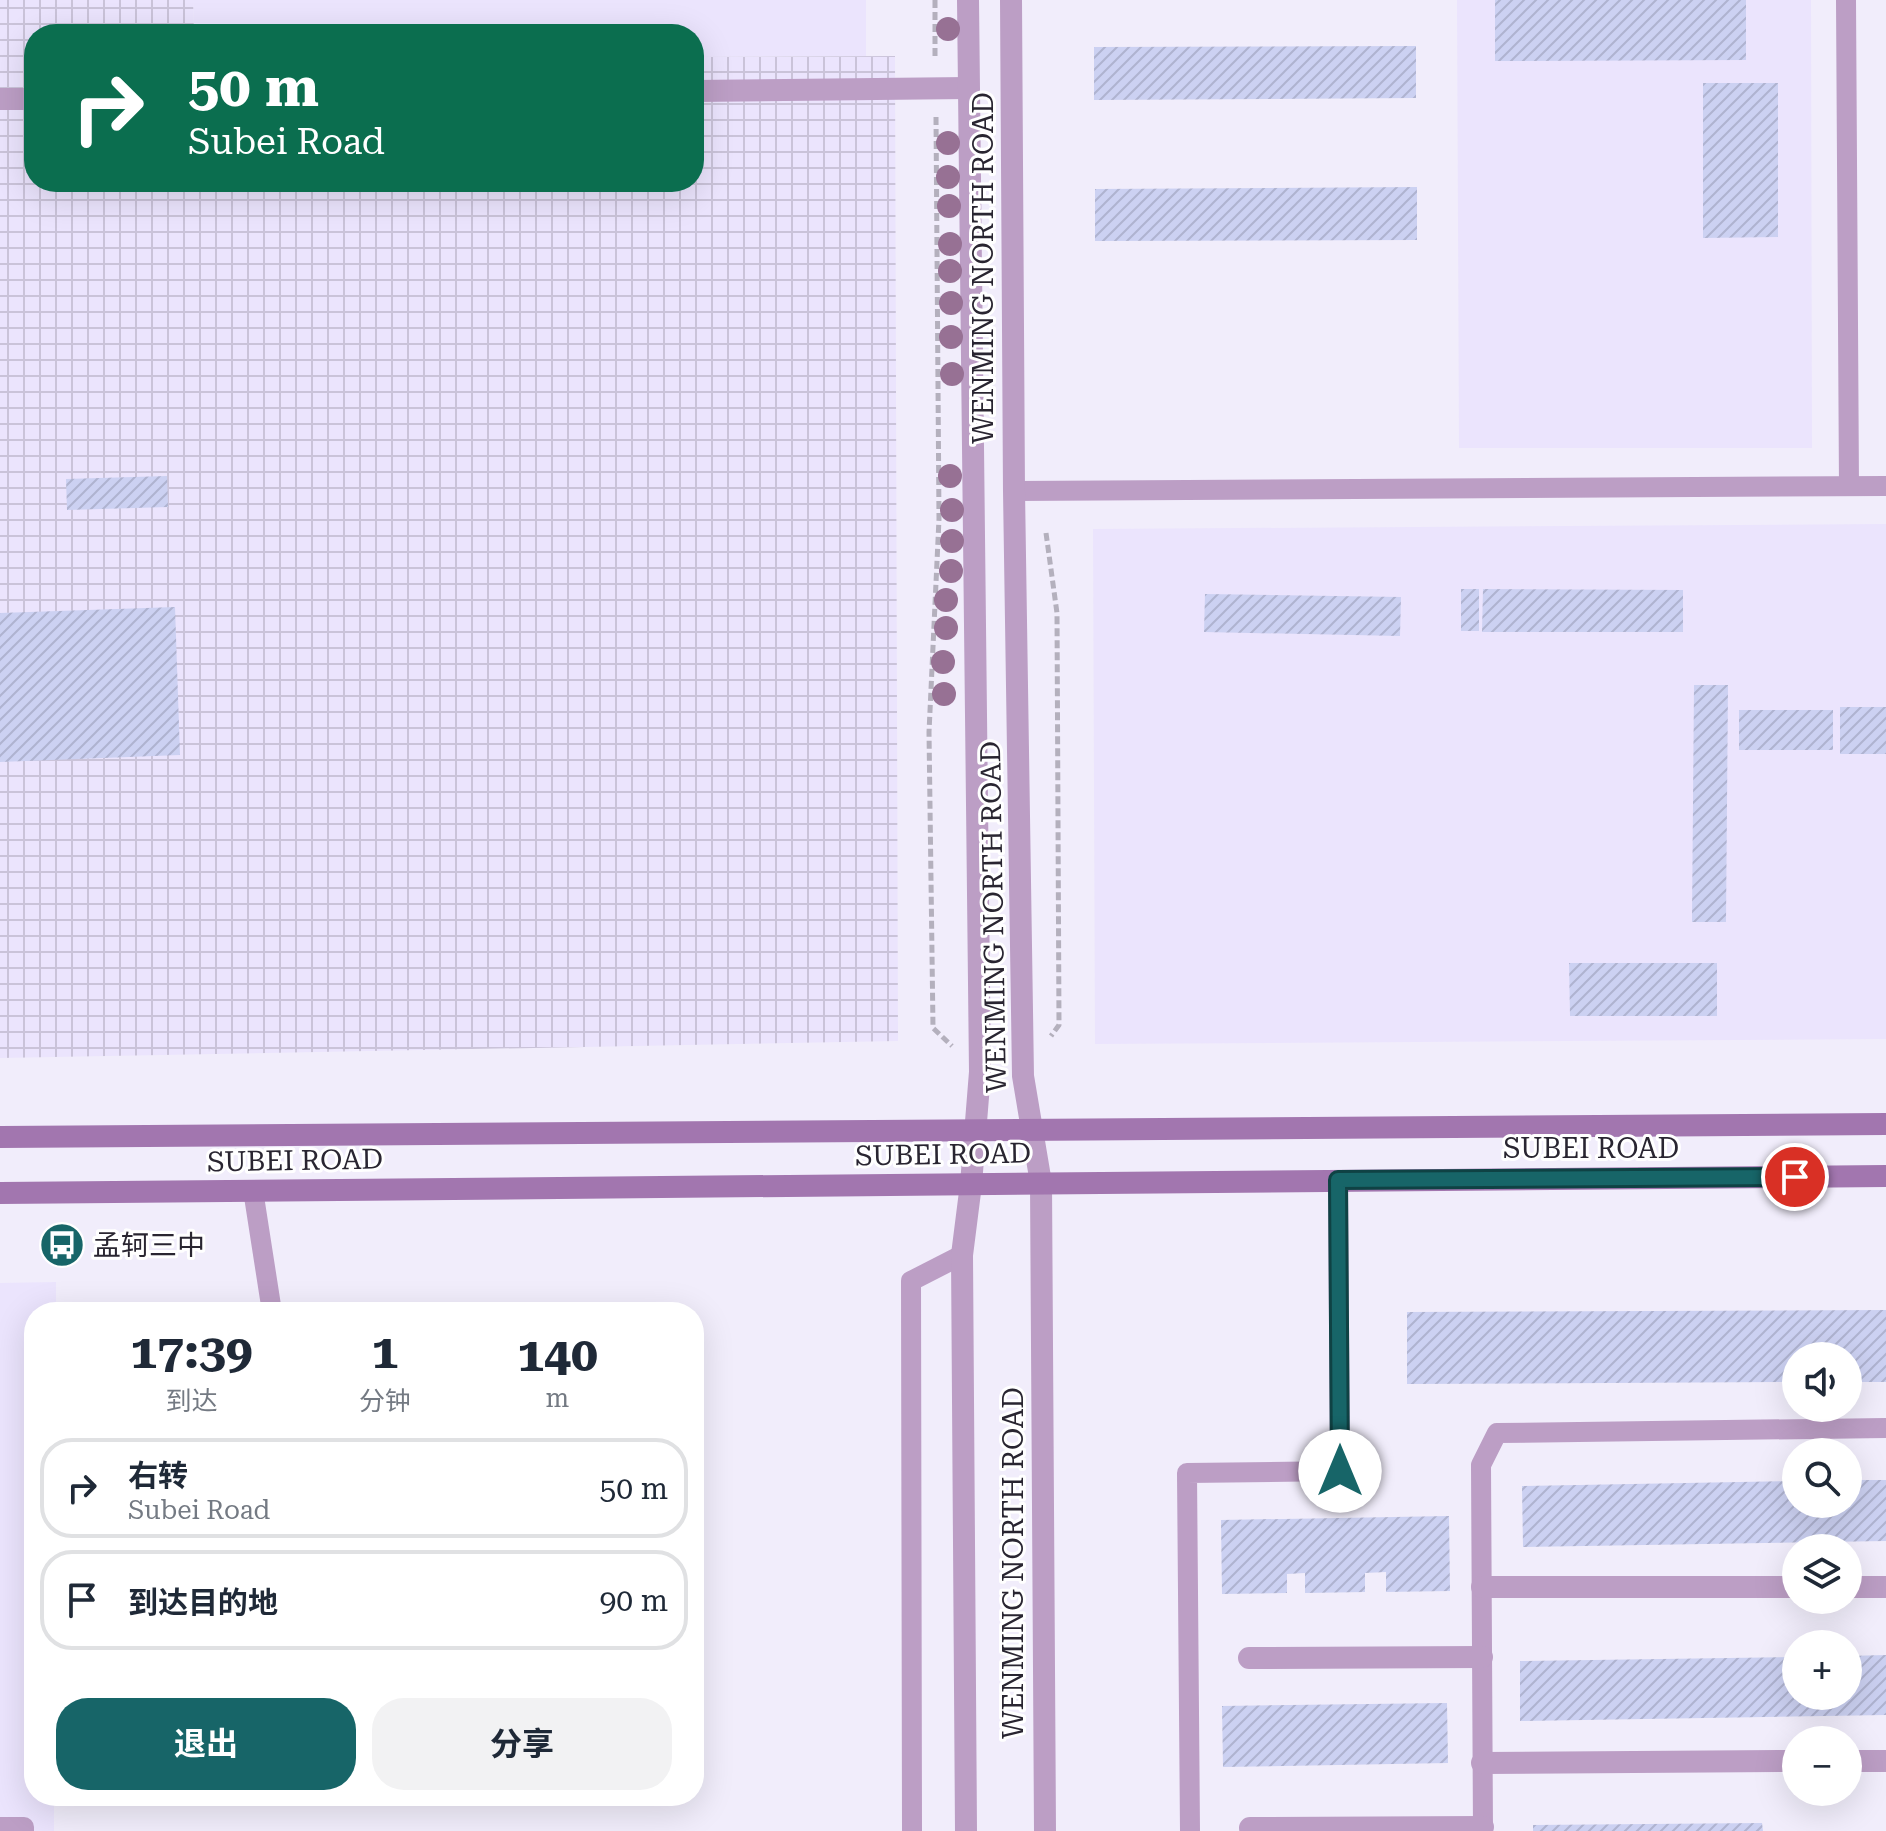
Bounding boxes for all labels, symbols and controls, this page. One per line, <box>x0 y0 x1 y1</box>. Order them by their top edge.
text: 50 m <box>188 54 319 120</box>
icon: right <box>56 56 160 160</box>
street label: WENMING NORTH ROAD <box>967 92 1000 444</box>
text: Subei Road <box>188 121 385 163</box>
street label: WENMING NORTH ROAD <box>974 741 1013 1093</box>
street label: SUBEI ROAD <box>1503 1132 1679 1165</box>
street label: SUBEI ROAD <box>855 1136 1031 1173</box>
street label: SUBEI ROAD <box>207 1142 383 1179</box>
pin <box>1761 1143 1829 1211</box>
icon: arrive <box>1773 1155 1817 1199</box>
bus stop icon: 孟轲三中 <box>38 1221 86 1269</box>
place label: 孟轲三中 <box>93 1229 205 1262</box>
text: 17:39 <box>130 1324 253 1380</box>
text: 1 <box>371 1324 398 1380</box>
text: 140 <box>517 1327 598 1383</box>
map controls <box>1782 1342 1862 1806</box>
button: sound <box>1782 1342 1862 1422</box>
text: m <box>546 1383 569 1413</box>
text: 到达 <box>165 1386 217 1416</box>
text: 分钟 <box>359 1386 411 1416</box>
street label: WENMING NORTH ROAD <box>997 1387 1030 1739</box>
position arrow <box>1298 1429 1382 1513</box>
button: search <box>1782 1438 1862 1518</box>
text: 右转 <box>128 1458 188 1493</box>
icon: right <box>60 1466 104 1510</box>
text: 50 m <box>599 1471 668 1506</box>
text: Subei Road <box>128 1495 270 1525</box>
button: layers <box>1782 1534 1862 1614</box>
icon: arrive <box>60 1578 104 1622</box>
text: 90 m <box>599 1583 668 1618</box>
text: 到达目的地 <box>128 1585 278 1620</box>
button: + <box>1782 1630 1862 1710</box>
button: 退出 <box>56 1698 356 1790</box>
button: 分享 <box>372 1698 672 1790</box>
button: − <box>1782 1726 1862 1806</box>

